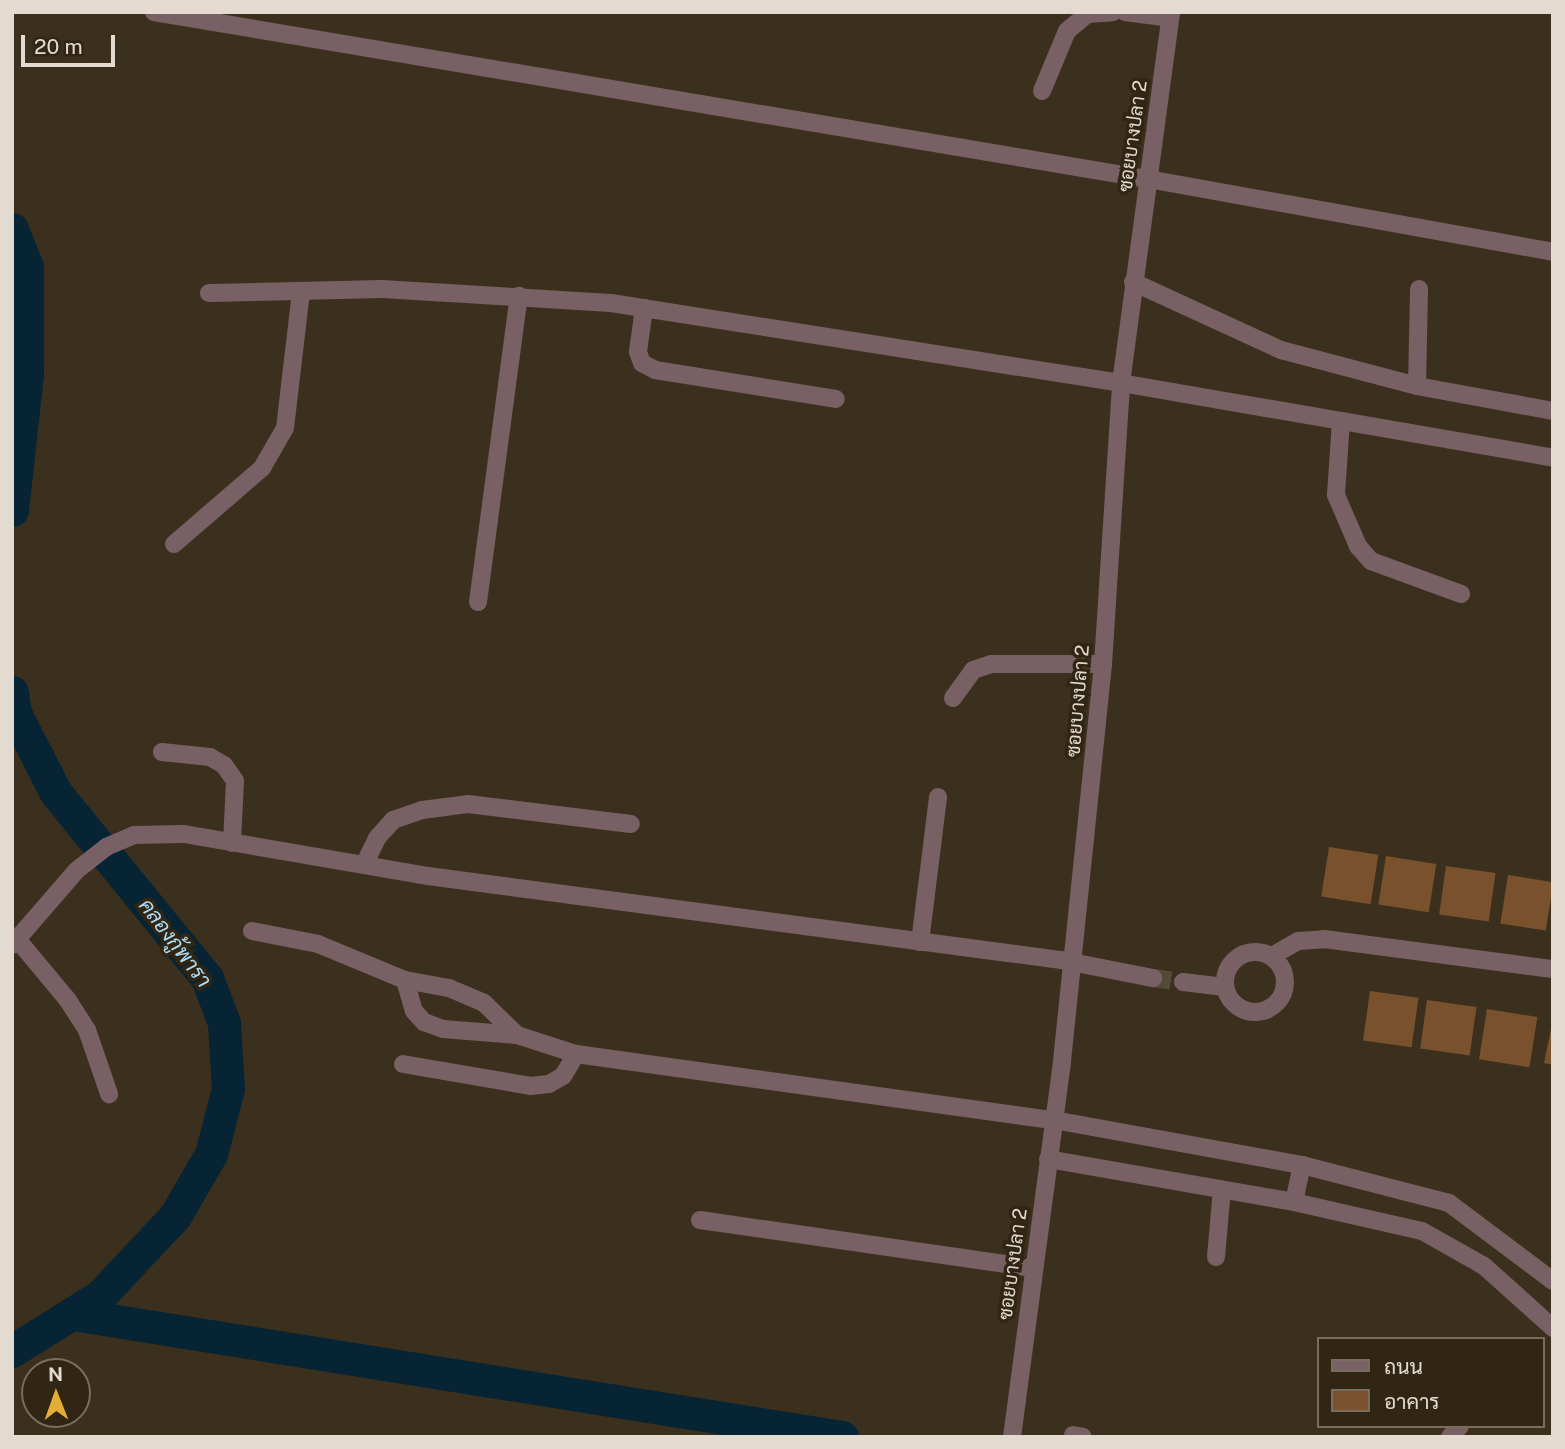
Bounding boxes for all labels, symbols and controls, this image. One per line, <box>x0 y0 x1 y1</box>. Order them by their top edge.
scale bar <box>24 21 119 65</box>
text: 20 m <box>34 34 83 59</box>
street label: ซอยบางปลา 2 <box>1114 79 1152 193</box>
street label: ซอยบางปลา 2 <box>1062 644 1094 758</box>
water label: คลองกู้พารา <box>134 894 216 992</box>
street label: ซอยบางปลา 2 <box>994 1207 1032 1321</box>
legend <box>1316 1337 1544 1428</box>
text: ถนน <box>1384 1354 1423 1379</box>
north arrow <box>21 1358 91 1428</box>
text: N <box>48 1363 63 1385</box>
text: อาคาร <box>1384 1389 1440 1414</box>

